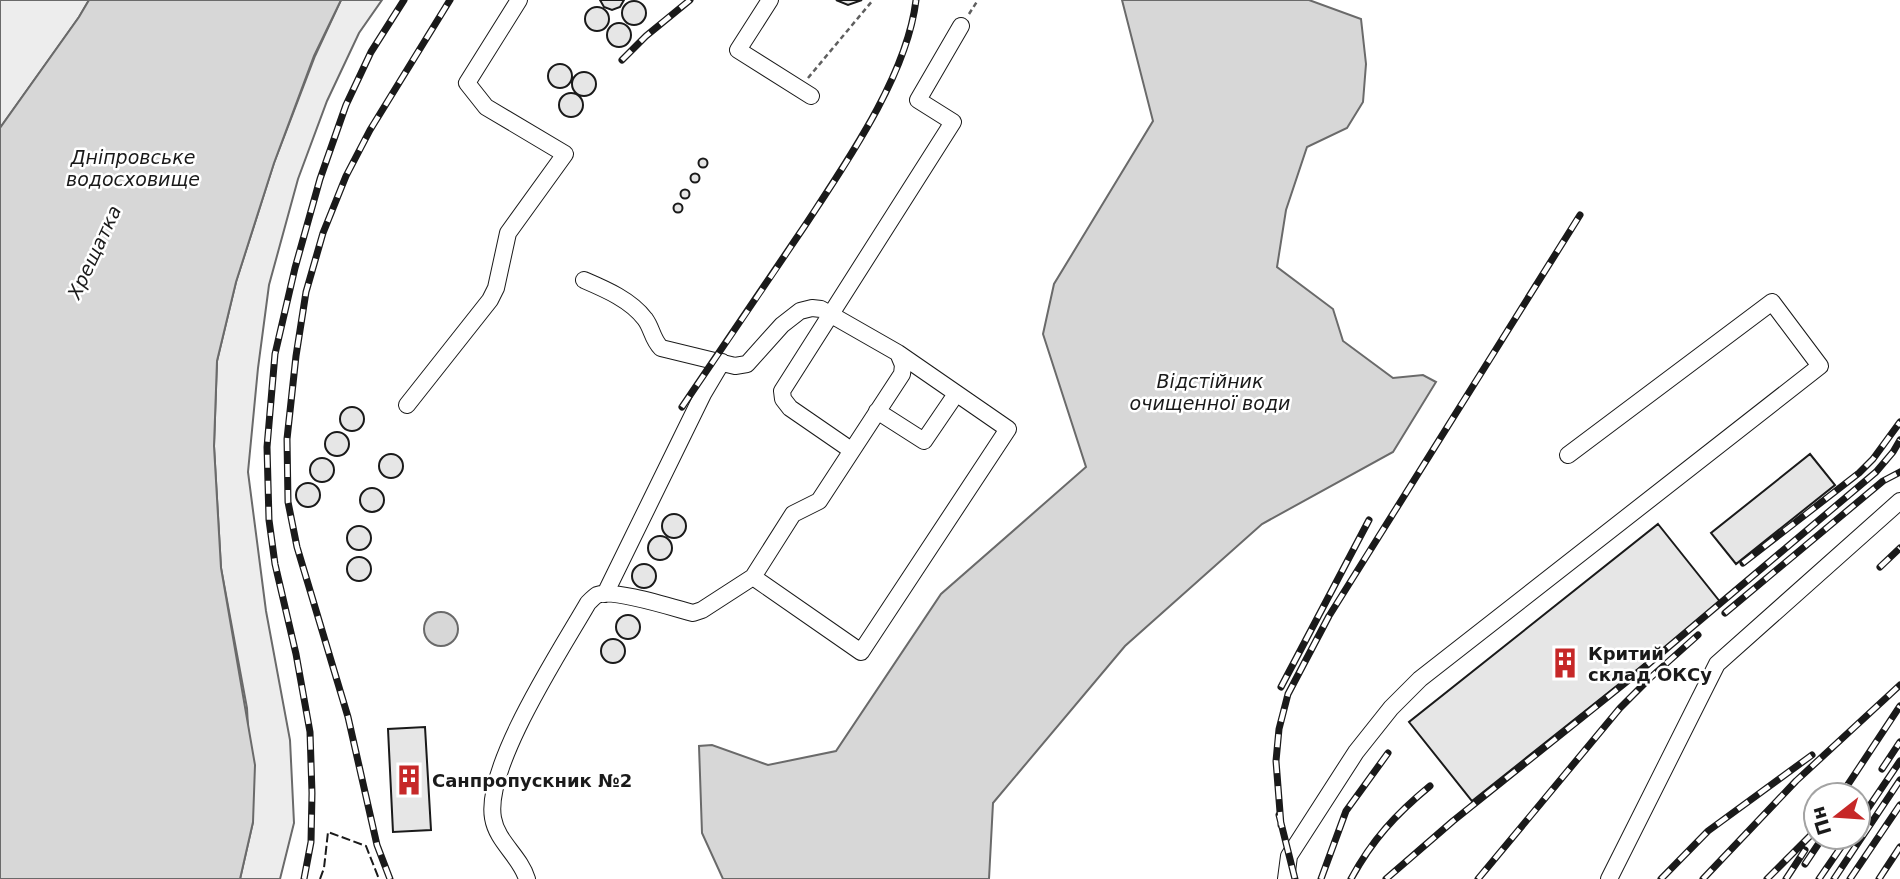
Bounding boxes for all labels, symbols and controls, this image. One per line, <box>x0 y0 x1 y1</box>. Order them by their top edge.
water label: Дніпровське водосховище <box>66 146 200 190</box>
water label: Хрещатка <box>62 202 125 303</box>
water label: Відстійник очищенної води <box>1130 370 1290 414</box>
place label: Критий склад ОКСу <box>1588 643 1712 685</box>
building icon: Критий склад ОКСу <box>1548 646 1582 680</box>
building icon: Санпропускник №2 <box>392 763 426 797</box>
place label: Санпропускник №2 <box>432 770 632 791</box>
north arrow <box>1802 781 1872 851</box>
text: Пн <box>1806 804 1836 838</box>

